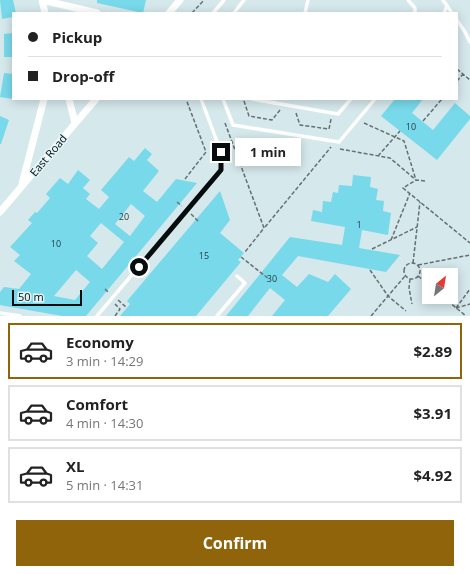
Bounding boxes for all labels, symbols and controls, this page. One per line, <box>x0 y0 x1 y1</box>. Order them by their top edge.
text: Pickup <box>52 27 102 47</box>
text: Drop-off <box>52 66 114 86</box>
house number: 10 <box>406 120 416 133</box>
street label: East Road <box>26 131 70 179</box>
callout: 1 min <box>235 138 301 166</box>
route end <box>212 143 230 161</box>
text: 1 min <box>250 143 286 161</box>
house number: 20 <box>119 210 129 223</box>
house number: 1 <box>356 218 362 231</box>
house number: 10 <box>51 237 61 250</box>
house number: 15 <box>199 249 209 262</box>
route start <box>130 258 148 276</box>
north arrow <box>422 268 458 304</box>
map controls <box>422 268 458 304</box>
house number: 30 <box>267 272 277 285</box>
scale bar <box>12 288 82 307</box>
text: 50 m <box>18 289 44 304</box>
text: Economy <box>66 332 134 352</box>
icon: car <box>18 333 54 369</box>
text: $2.89 <box>413 341 452 361</box>
text: 3 min · 14:29 <box>66 352 143 370</box>
text: Comfort <box>66 394 128 414</box>
icon: car <box>18 395 54 431</box>
text: $3.91 <box>413 403 452 423</box>
text: 4 min · 14:30 <box>66 414 143 432</box>
text: XL <box>66 456 84 476</box>
icon: car <box>18 457 54 493</box>
text: $4.92 <box>413 465 452 485</box>
text: 5 min · 14:31 <box>66 476 143 494</box>
button: Confirm <box>16 520 454 566</box>

